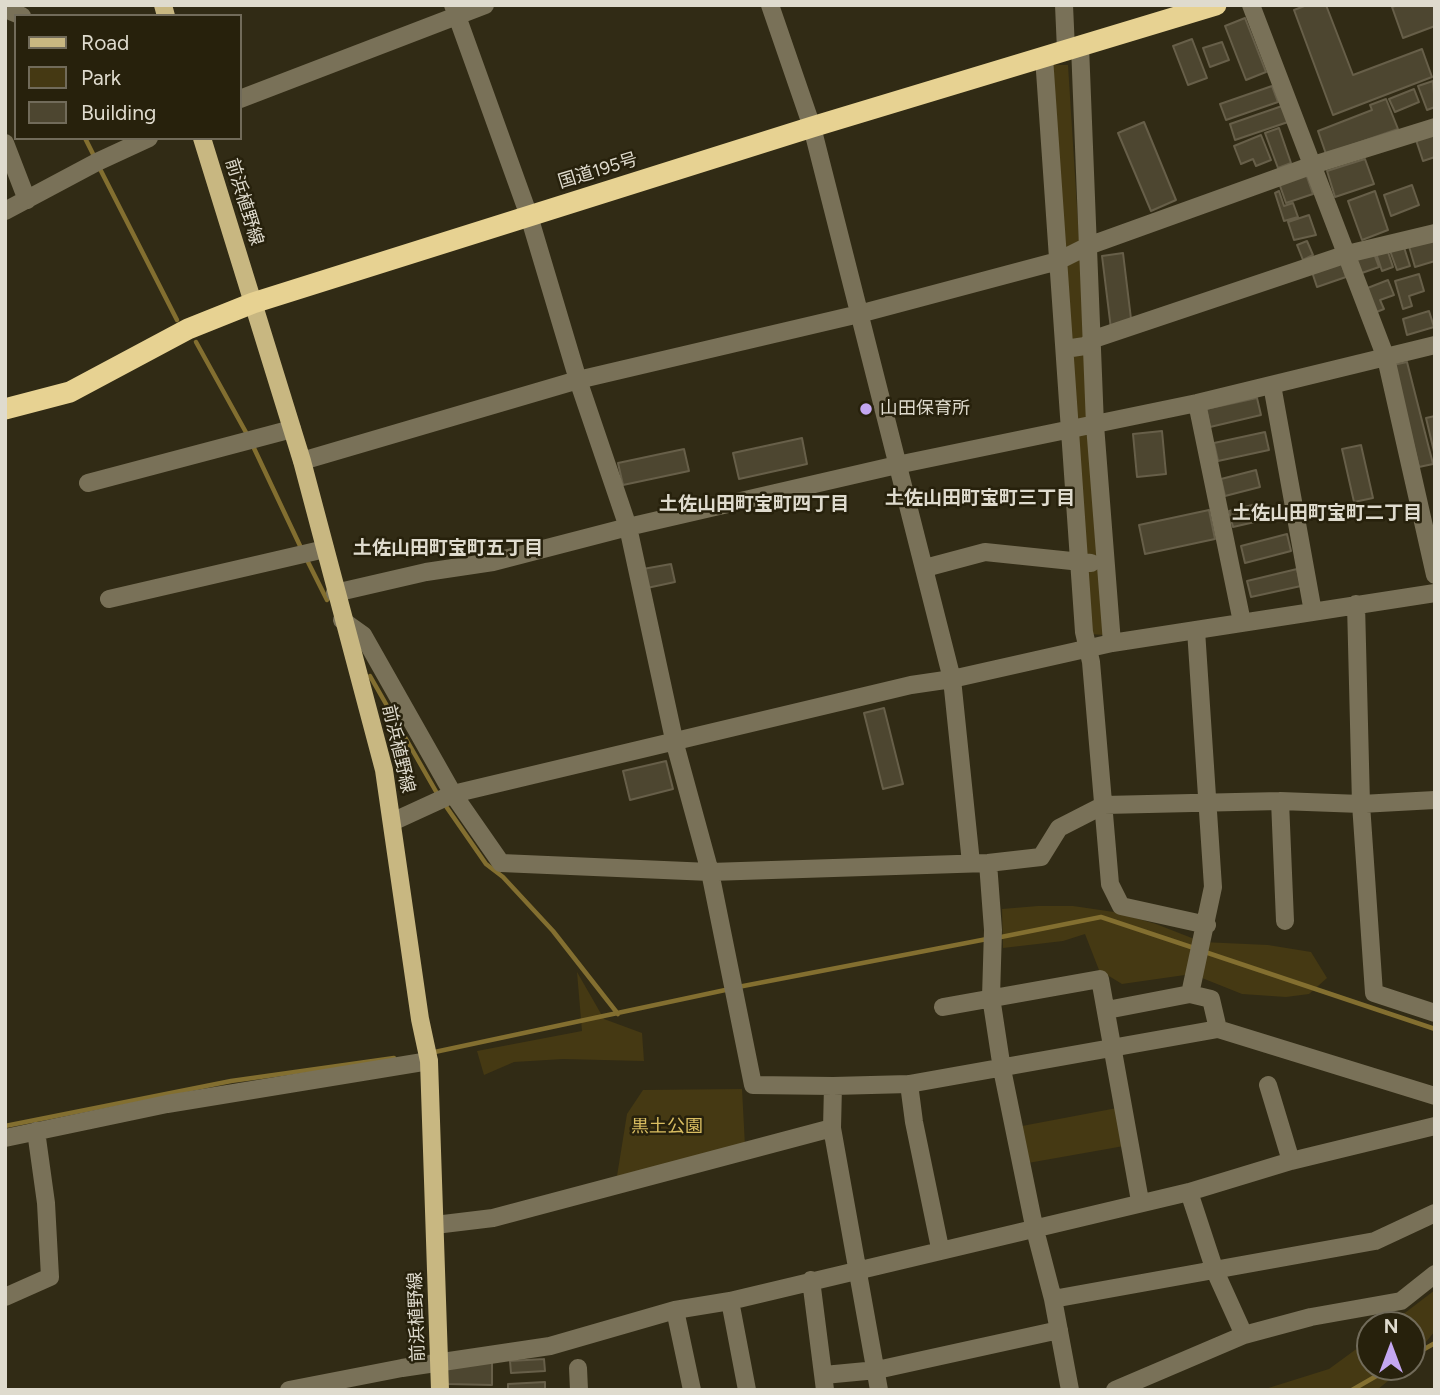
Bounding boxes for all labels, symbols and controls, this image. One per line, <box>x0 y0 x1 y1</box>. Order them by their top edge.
legend <box>14 14 242 140</box>
text: Road <box>81 30 129 55</box>
text: Park <box>81 65 121 90</box>
text: Building <box>81 100 156 125</box>
street label: 国道195号 <box>556 149 640 193</box>
street label: 前浜植野線 <box>221 156 267 248</box>
place label: 山田保育所 <box>880 398 970 420</box>
marker: 山田保育所 <box>858 401 874 417</box>
district label: 土佐山田町宝町三丁目 <box>885 487 1075 509</box>
district label: 土佐山田町宝町四丁目 <box>659 493 849 515</box>
district label: 土佐山田町宝町二丁目 <box>1232 502 1422 524</box>
district label: 土佐山田町宝町五丁目 <box>353 537 543 559</box>
street label: 前浜植野線 <box>377 703 419 795</box>
park label: 黒土公園 <box>631 1116 703 1138</box>
street label: 前浜植野線 <box>405 1272 429 1362</box>
north arrow <box>1356 1311 1426 1381</box>
text: N <box>1384 1315 1398 1338</box>

